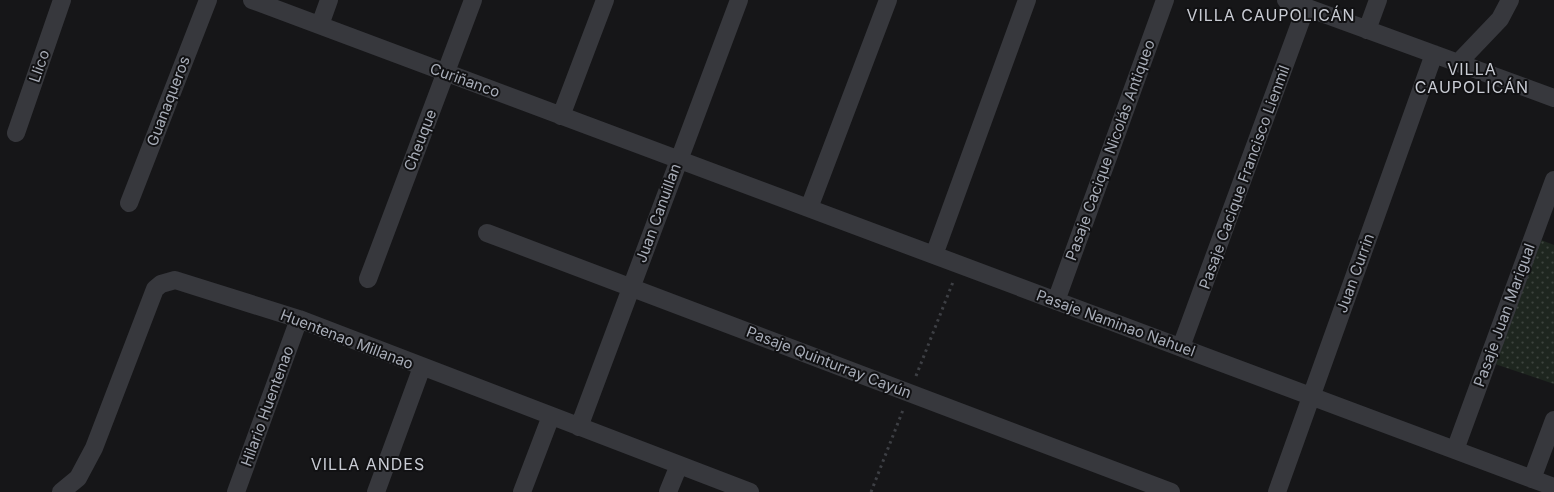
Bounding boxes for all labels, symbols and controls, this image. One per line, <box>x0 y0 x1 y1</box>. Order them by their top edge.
district label: VILLA CAUPOLICÁN <box>1186 5 1356 25</box>
street label: Pasaje Cacique Nicolás Antiqueo <box>1061 37 1159 263</box>
street label: Llico <box>25 47 53 85</box>
street label: Guanaqueros <box>142 53 194 149</box>
street label: Curiñanco <box>427 59 503 101</box>
district label: VILLA CAUPOLICÁN <box>1415 59 1529 97</box>
street label: Pasaje Cacique Francisco Lienmil <box>1195 62 1293 292</box>
street label: Cheuque <box>400 107 440 173</box>
street label: Juan Canuillan <box>631 161 685 265</box>
street label: Juan Currin <box>1332 231 1378 315</box>
street label: Pasaje Juan Marigual <box>1469 241 1539 389</box>
street label: Pasaje Naminao Nahuel <box>1034 285 1198 361</box>
street label: Huentenao Millanao <box>278 305 416 373</box>
street label: Pasaje Quinturray Cayún <box>744 322 914 402</box>
street label: Hilario Huentenao <box>236 343 298 469</box>
district label: VILLA ANDES <box>311 454 425 474</box>

